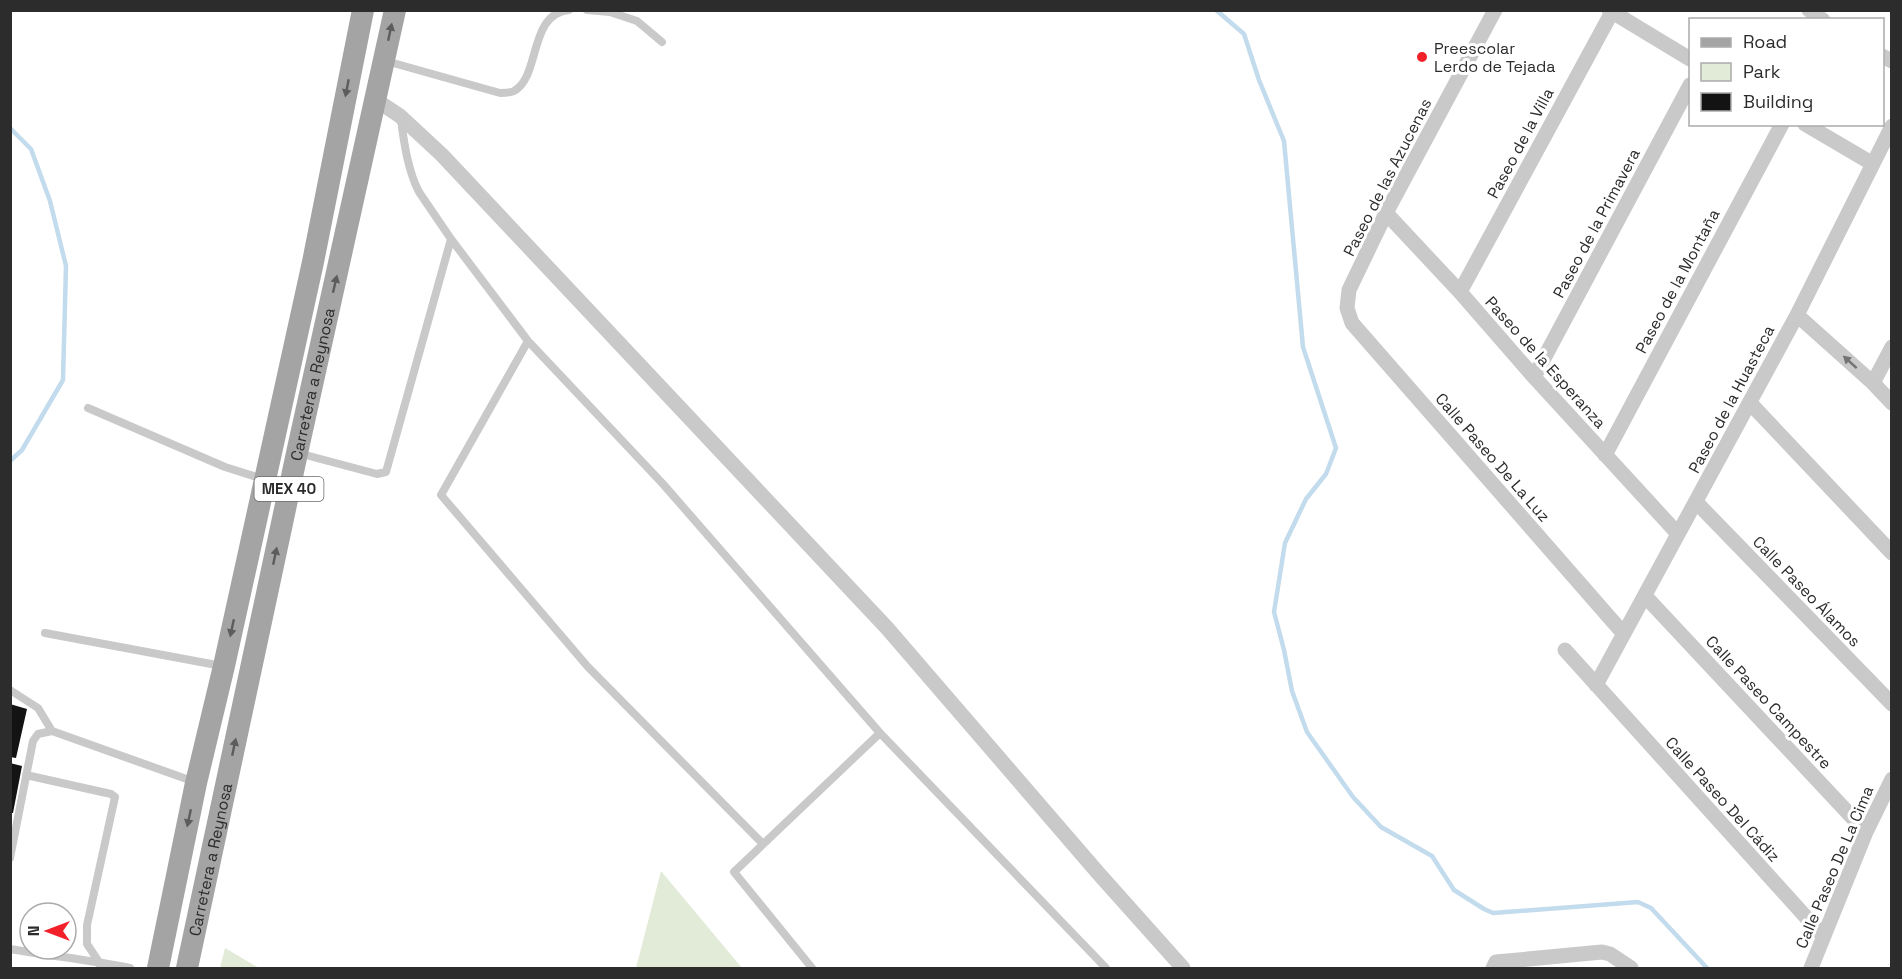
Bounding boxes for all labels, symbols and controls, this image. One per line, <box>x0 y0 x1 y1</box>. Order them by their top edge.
legend <box>1689 18 1884 126</box>
one-way arrow <box>386 22 396 41</box>
text: Road <box>1743 30 1787 53</box>
place label: Preescolar Lerdo de Tejada <box>1434 38 1555 77</box>
marker: Preescolar Lerdo de Tejada <box>1415 50 1429 64</box>
text: Park <box>1743 60 1781 83</box>
one-way arrow <box>342 79 351 98</box>
street label: Paseo de la Villa <box>1482 84 1558 202</box>
text: Building <box>1743 90 1813 113</box>
street label: Paseo de las Azucenas <box>1339 95 1436 260</box>
street label: Paseo de la Primavera <box>1548 145 1645 302</box>
street label: Paseo de la Montaña <box>1631 205 1724 357</box>
one-way arrow <box>330 274 340 293</box>
street label: Paseo de la Esperanza <box>1481 292 1611 433</box>
street label: Carretera a Reynosa <box>286 306 340 463</box>
street label: Paseo de la Huasteca <box>1684 322 1779 477</box>
one-way arrow <box>1843 356 1858 369</box>
street label: Calle Paseo De La Luz <box>1431 388 1554 526</box>
road number: MEX 40 <box>254 477 324 501</box>
street label: Calle Paseo Álamos <box>1748 531 1865 651</box>
one-way arrow <box>271 546 280 565</box>
one-way arrow <box>227 619 236 638</box>
street label: Calle Paseo Campestre <box>1701 631 1836 774</box>
street label: Calle Paseo Del Cádiz <box>1661 732 1784 866</box>
one-way arrow <box>230 737 239 756</box>
street label: Carretera a Reynosa <box>184 781 237 938</box>
street label: Calle Paseo De La Cima <box>1791 783 1878 952</box>
one-way arrow <box>184 809 193 828</box>
north arrow <box>18 901 78 961</box>
text: N <box>23 926 44 936</box>

